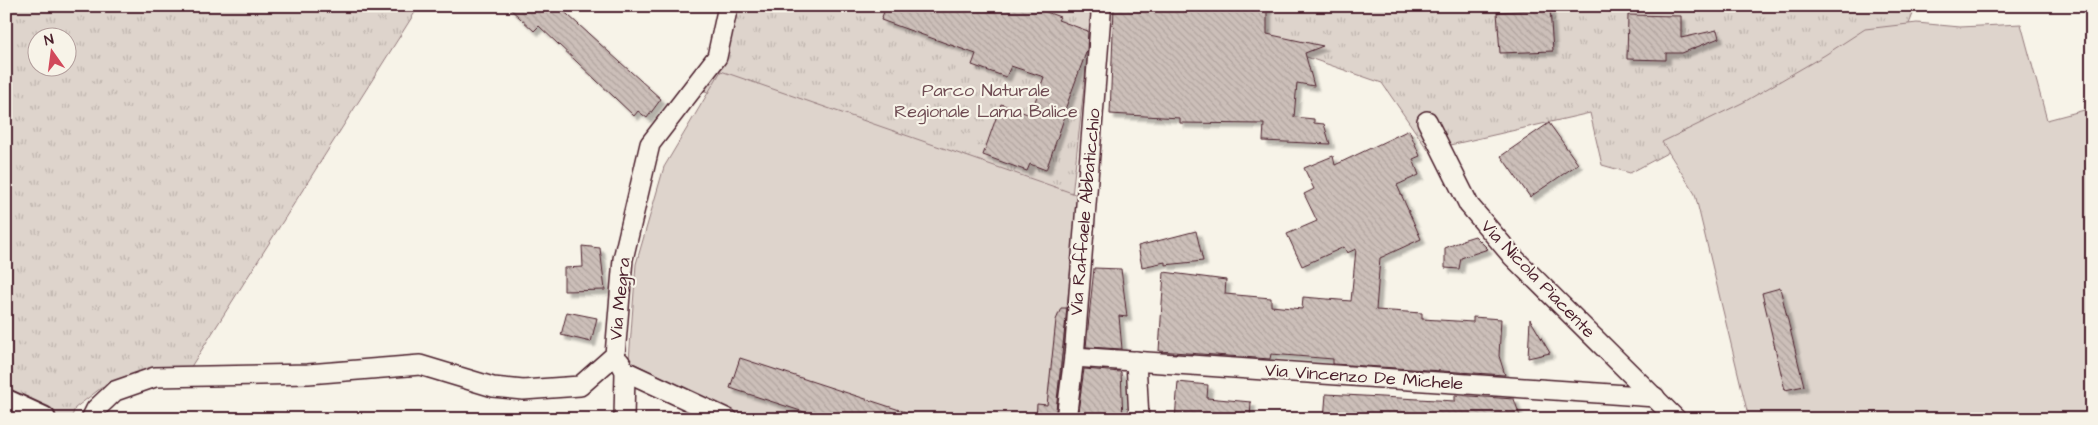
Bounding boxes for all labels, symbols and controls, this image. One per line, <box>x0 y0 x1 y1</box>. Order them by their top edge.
north arrow <box>28 28 78 78</box>
text: N <box>42 30 56 51</box>
park label: Parco Naturale Regionale Lama Balice <box>894 78 1078 125</box>
street label: Via Raffaele Abbaticchio <box>1063 107 1107 317</box>
street label: Via Nicola Piacente <box>1475 214 1601 344</box>
street label: Via Megra <box>603 256 638 342</box>
street label: Via Vincenzo De Michele <box>1264 358 1464 396</box>

